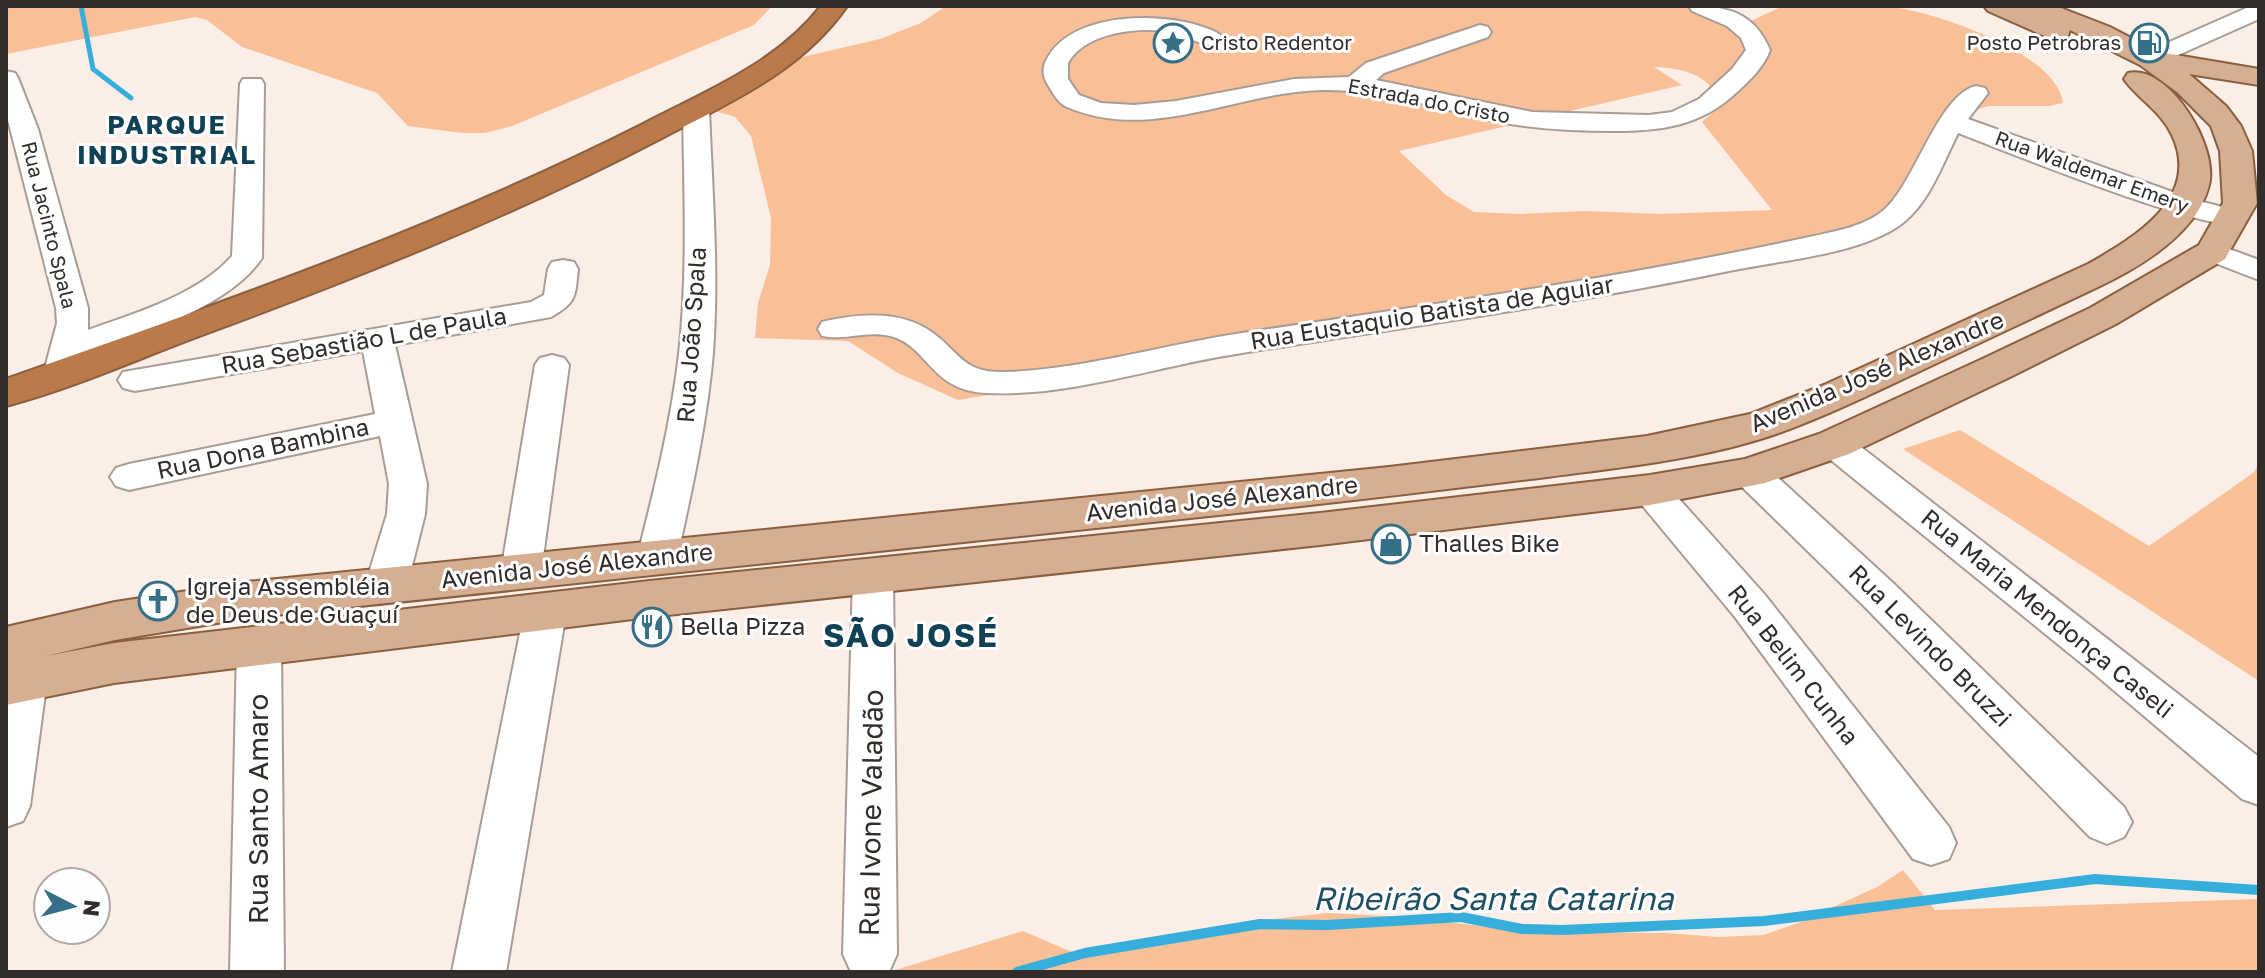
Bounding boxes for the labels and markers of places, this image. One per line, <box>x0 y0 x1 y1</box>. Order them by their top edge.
place icon: Cristo Redentor <box>1152 22 1194 64</box>
fuel station icon: Posto Petrobras <box>2128 22 2170 64</box>
place label: Cristo Redentor <box>1201 30 1352 54</box>
place label: Posto Petrobras <box>1967 30 2121 54</box>
shop icon: Thalles Bike <box>1370 523 1412 565</box>
place label: Thalles Bike <box>1419 528 1559 557</box>
place label: Igreja Assembléia de Deus de Guaçuí <box>186 571 400 628</box>
church icon: Igreja Assembléia de Deus de Guaçuí <box>137 580 179 622</box>
restaurant icon: Bella Pizza <box>631 606 673 648</box>
place label: Bella Pizza <box>680 611 805 640</box>

